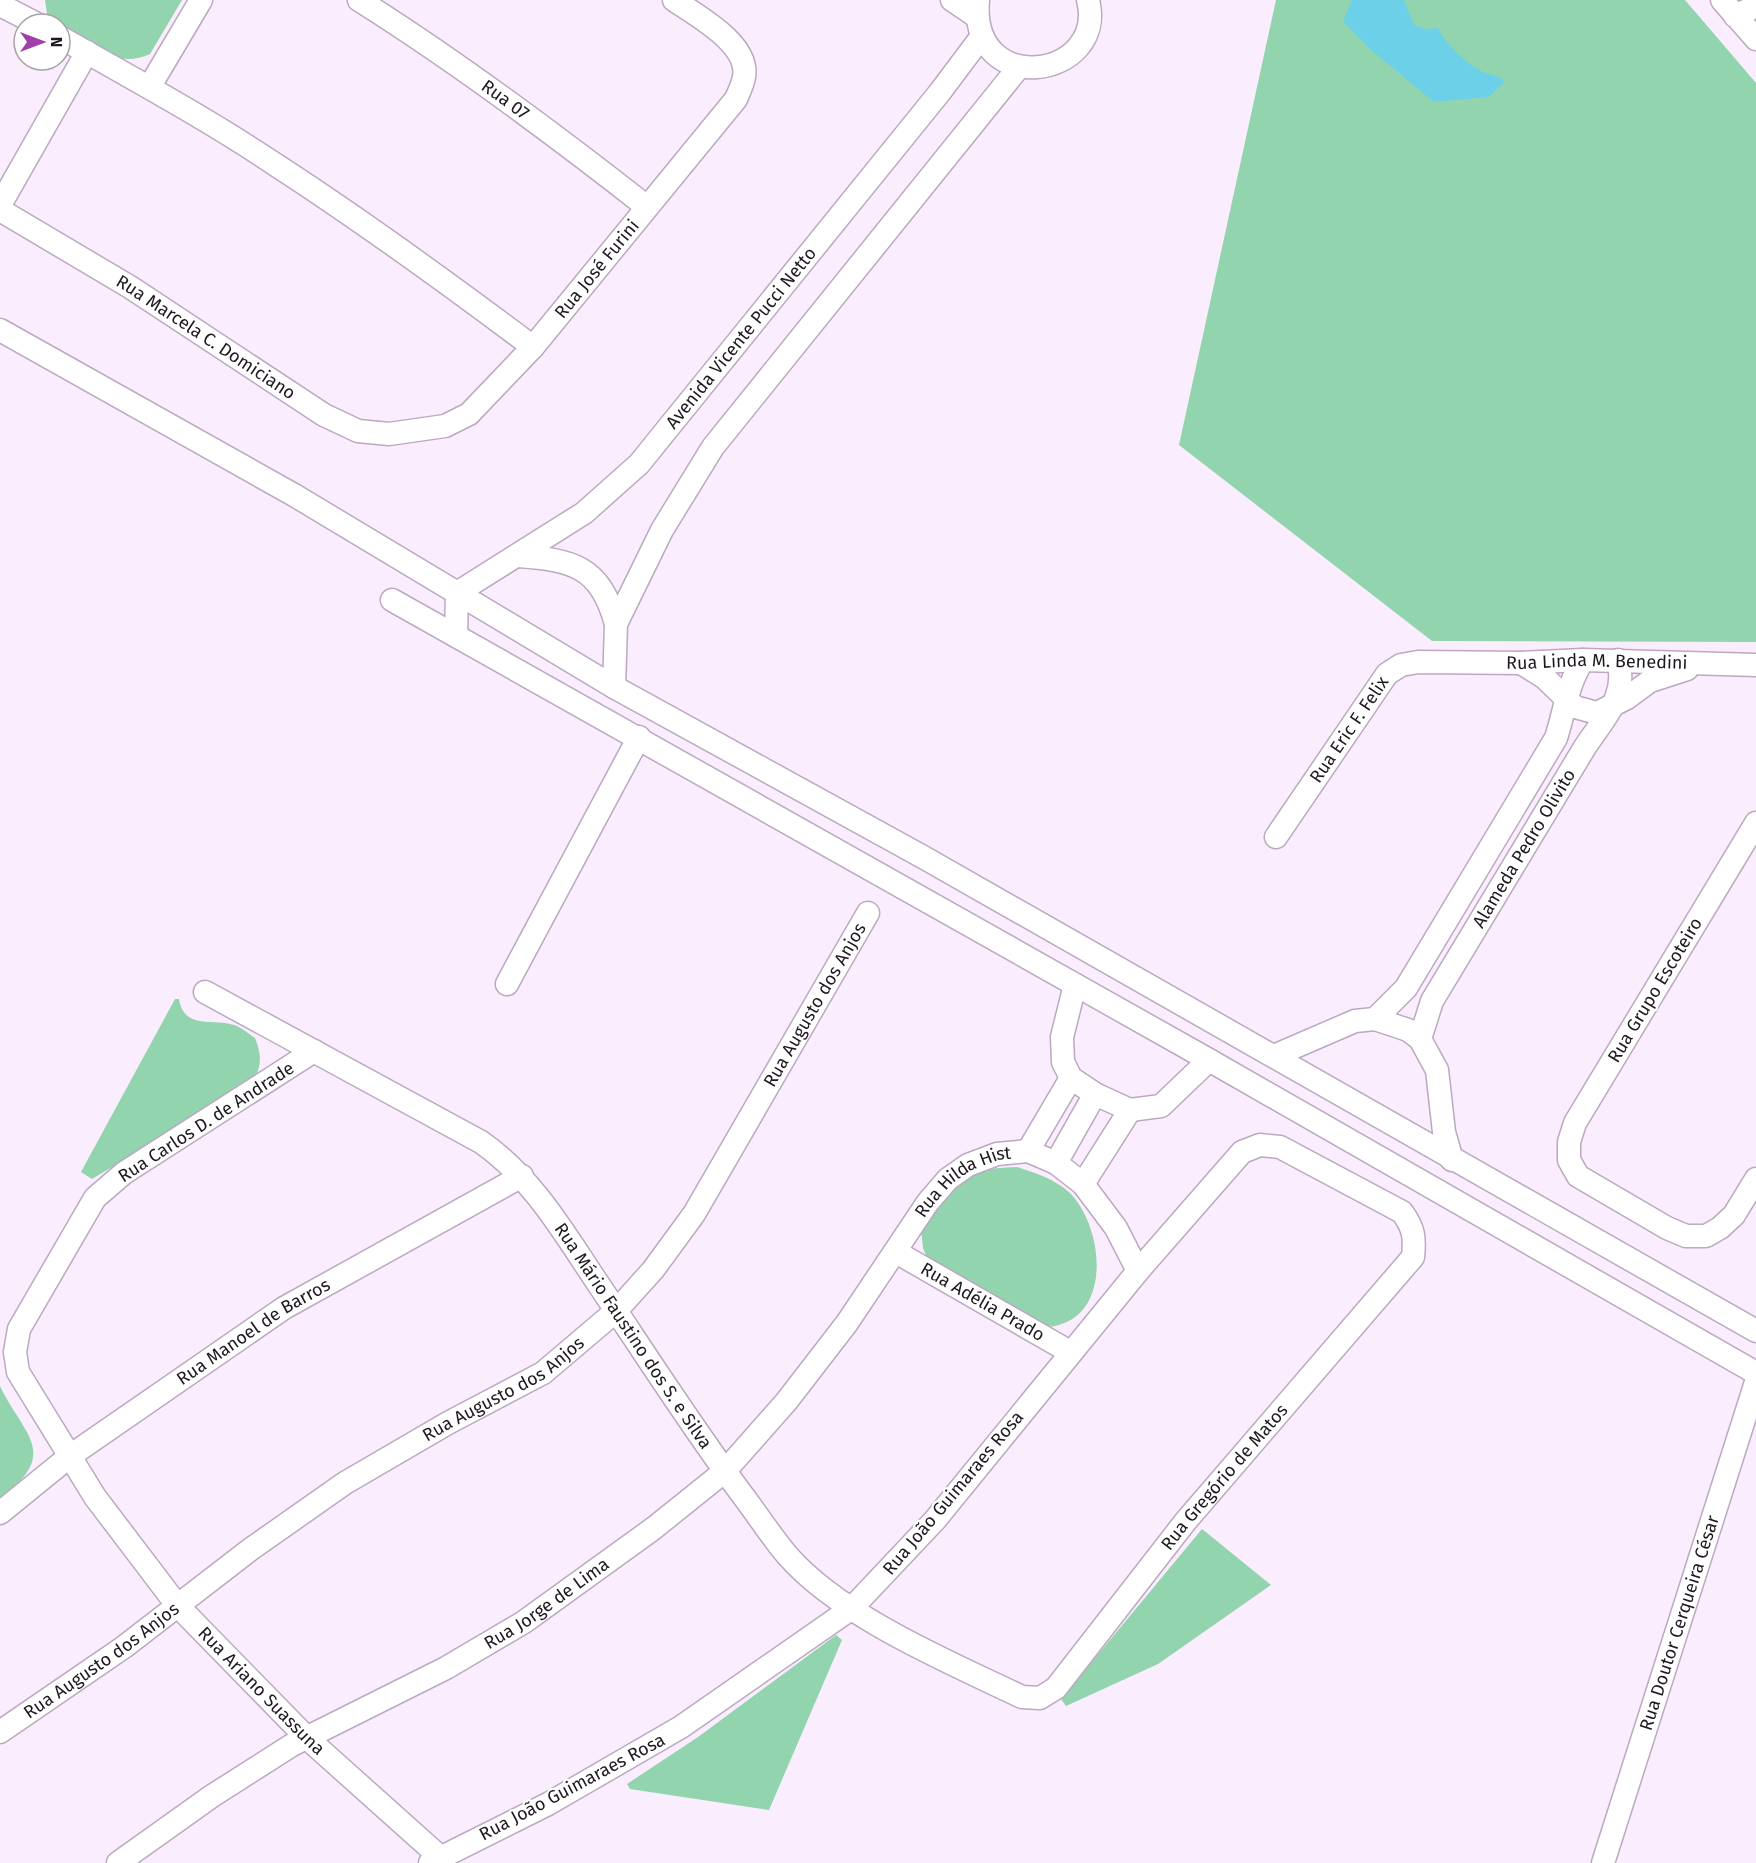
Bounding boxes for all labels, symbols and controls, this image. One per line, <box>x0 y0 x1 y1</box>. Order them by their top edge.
north arrow <box>12 12 72 72</box>
text: N <box>47 37 66 47</box>
street label: Rua 07 <box>477 75 533 124</box>
street label: Rua José Furini <box>550 215 644 323</box>
street label: Avenida Vicente Pucci Netto <box>661 243 821 433</box>
street label: Rua Marcela C. Domiciano <box>112 270 300 404</box>
street label: Rua Linda M. Benedini <box>1506 649 1688 674</box>
street label: Rua Eric F. Felix <box>1305 672 1393 787</box>
street label: Alameda Pedro Olivito <box>1468 765 1580 932</box>
street label: Rua Grupo Escoteiro <box>1603 913 1707 1067</box>
street label: Rua Augusto dos Anjos <box>759 919 871 1091</box>
street label: Rua Carlos D. de Andrade <box>114 1057 298 1187</box>
street label: Rua Hilda Hist <box>910 1142 1013 1221</box>
street label: Rua Mário Faustino dos S. e Silva <box>550 1219 717 1453</box>
street label: Rua Adélia Prado <box>917 1258 1049 1346</box>
street label: Rua Manoel de Barros <box>172 1274 334 1390</box>
street label: Rua Augusto dos Anjos <box>419 1332 589 1446</box>
street label: Rua Gregório de Matos <box>1156 1400 1293 1555</box>
street label: Rua João Guimaraes Rosa <box>878 1407 1028 1579</box>
street label: Rua Doutor Cerqueira César <box>1635 1512 1724 1733</box>
street label: Rua Jorge de Lima <box>480 1553 613 1654</box>
street label: Rua Augusto dos Anjos <box>19 1598 183 1723</box>
street label: Rua Ariano Suassuna <box>193 1622 329 1760</box>
street label: Rua João Guimaraes Rosa <box>475 1729 669 1845</box>

